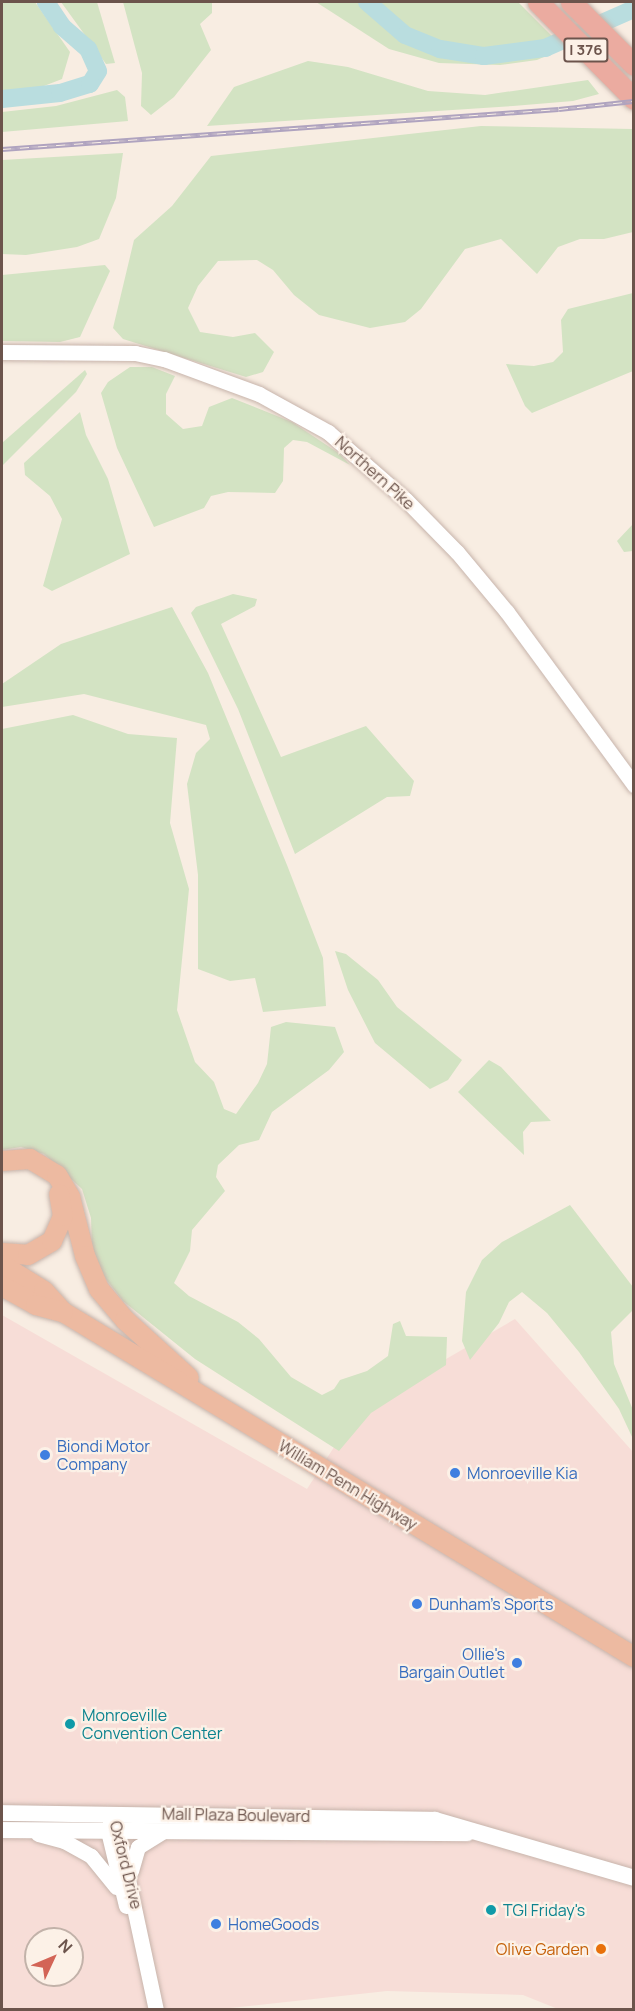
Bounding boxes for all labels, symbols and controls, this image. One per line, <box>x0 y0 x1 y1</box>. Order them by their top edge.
road number: I 376 <box>562 38 610 62</box>
street label: Northern Pike <box>331 432 419 514</box>
place label: Biondi Motor Company <box>57 1436 150 1474</box>
street label: William Penn Highway <box>275 1436 421 1534</box>
marker: Biondi Motor Company <box>38 1448 52 1462</box>
place label: Monroeville Kia <box>467 1463 578 1483</box>
marker: Monroeville Kia <box>448 1466 462 1480</box>
place label: Dunham's Sports <box>429 1594 553 1614</box>
marker: Dunham's Sports <box>410 1597 424 1611</box>
place label: Ollie's Bargain Outlet <box>399 1644 505 1682</box>
marker: Ollie's Bargain Outlet <box>510 1656 524 1670</box>
place label: Monroeville Convention Center <box>82 1705 222 1743</box>
marker: Monroeville Convention Center <box>63 1717 77 1731</box>
street label: Mall Plaza Boulevard <box>162 1804 310 1826</box>
street label: Oxford Drive <box>106 1819 146 1911</box>
place label: TGI Friday's <box>503 1900 585 1920</box>
marker: TGI Friday's <box>484 1903 498 1917</box>
place label: HomeGoods <box>228 1914 319 1934</box>
marker: HomeGoods <box>209 1917 223 1931</box>
north arrow <box>24 1927 84 1987</box>
text: N <box>54 1934 77 1958</box>
place label: Olive Garden <box>496 1939 589 1959</box>
marker: Olive Garden <box>594 1942 608 1956</box>

